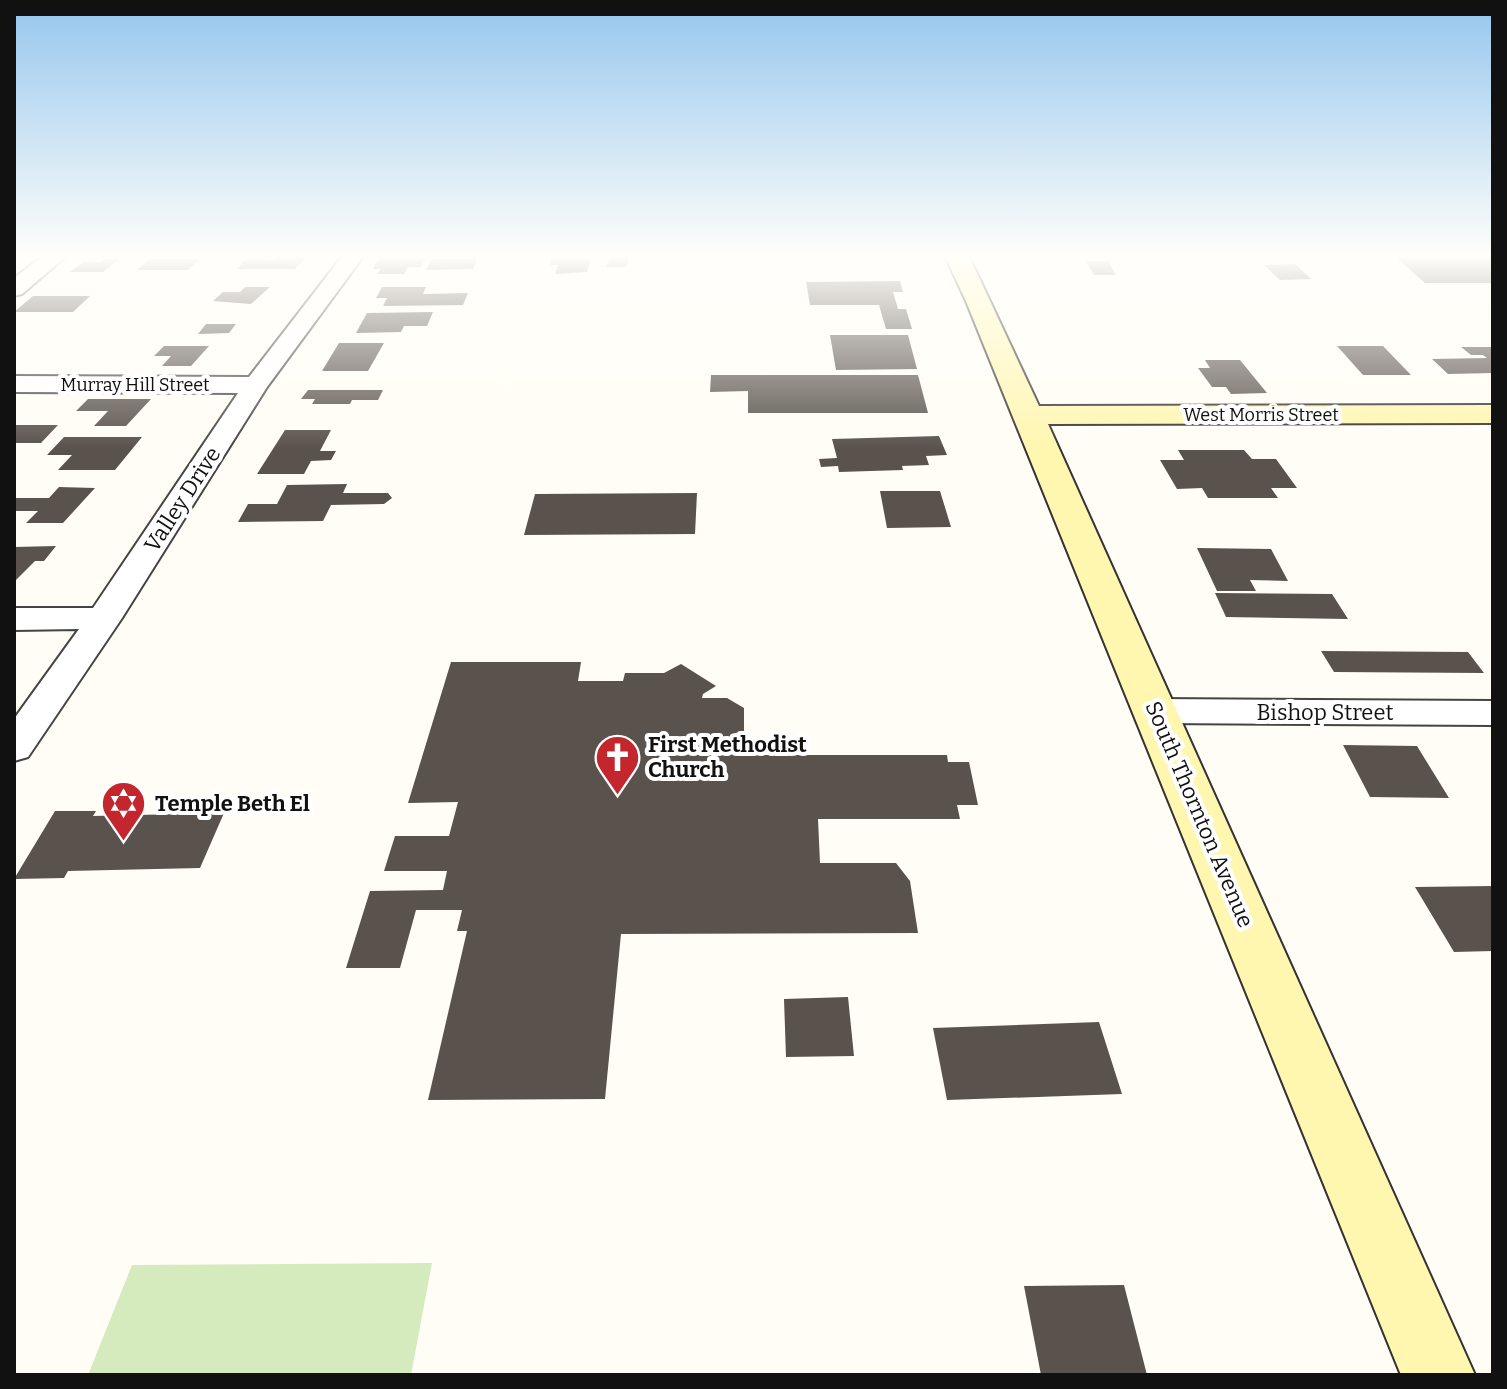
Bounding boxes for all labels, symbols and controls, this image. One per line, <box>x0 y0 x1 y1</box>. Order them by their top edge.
street label: Murray Hill Street <box>60 374 210 396</box>
street label: West Morris Street <box>1183 404 1339 426</box>
street label: Valley Drive <box>138 442 226 557</box>
street label: South Thornton Avenue <box>1140 697 1260 931</box>
street label: Bishop Street <box>1257 699 1393 726</box>
place label: First Methodist Church <box>648 731 807 783</box>
church icon: First Methodist Church <box>593 733 641 796</box>
synagogue icon: Temple Beth El <box>100 779 148 842</box>
place label: Temple Beth El <box>155 790 310 817</box>

